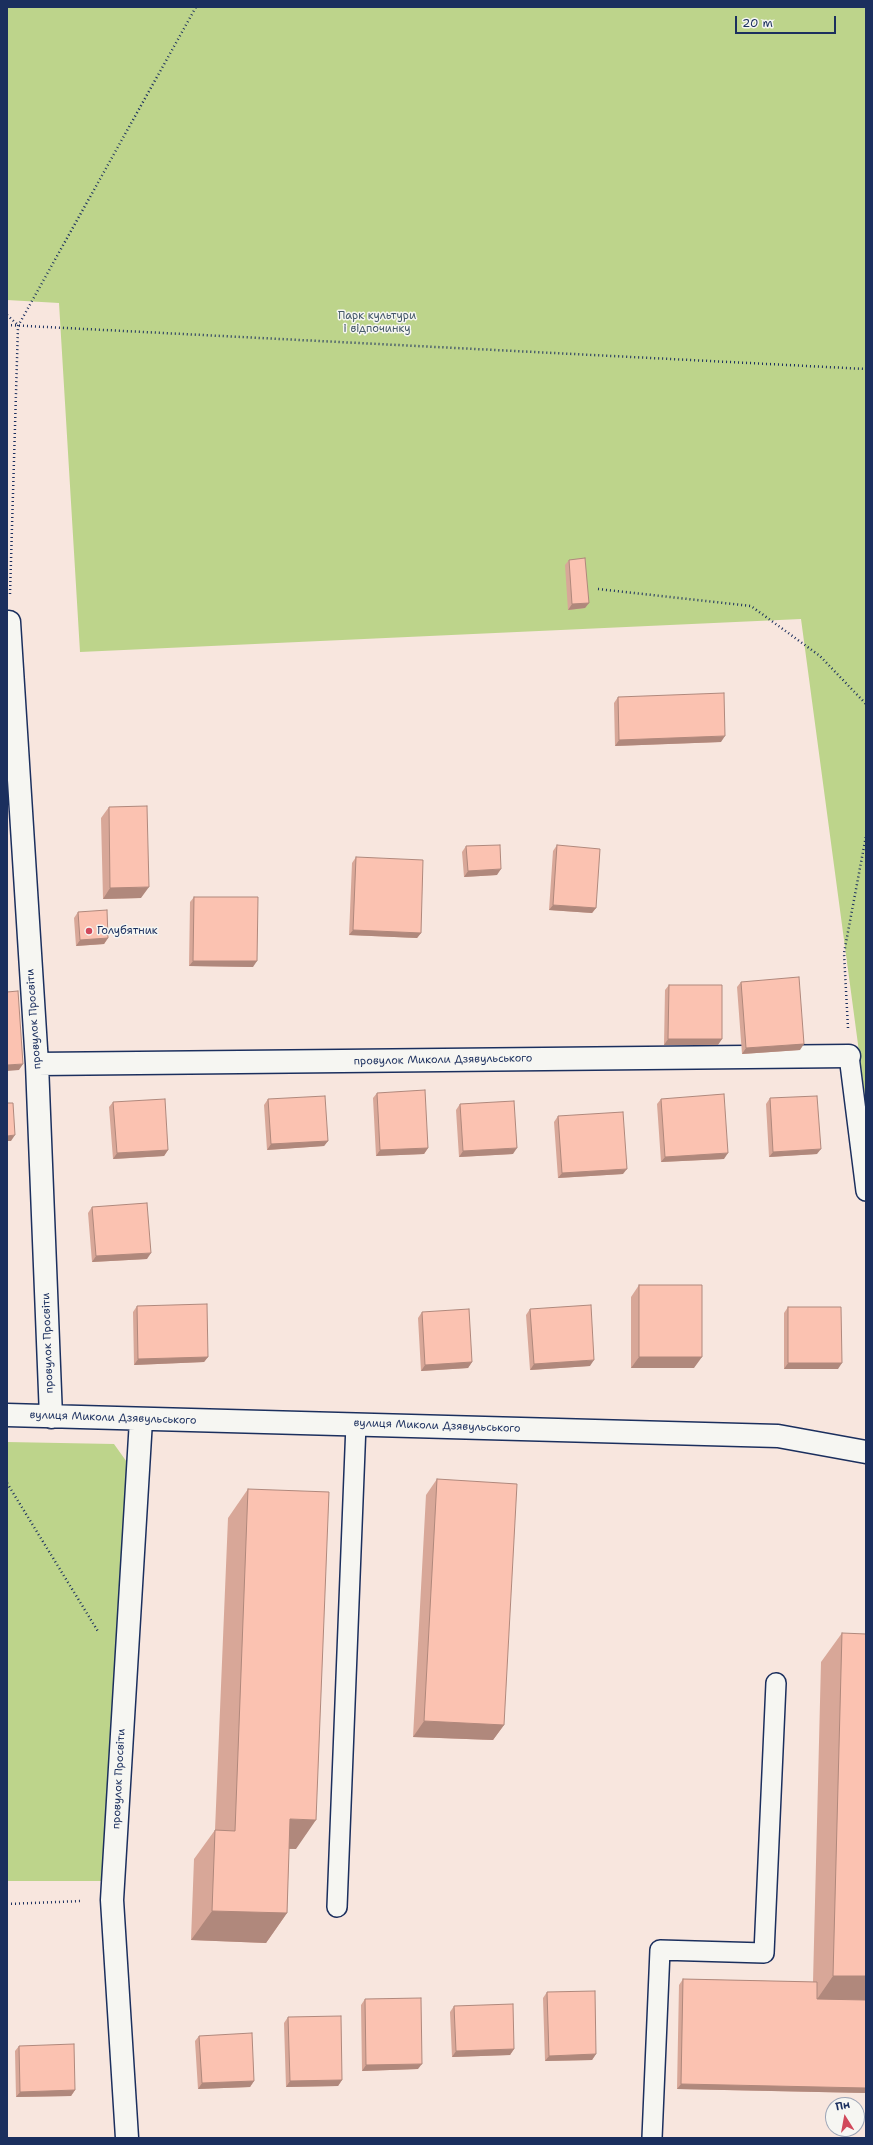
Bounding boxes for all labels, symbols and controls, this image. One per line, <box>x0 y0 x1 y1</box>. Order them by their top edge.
scale bar <box>737 8 838 34</box>
text: 20 m <box>742 15 773 31</box>
park label: Парк культури і відпочинку <box>338 309 416 335</box>
place label: Голубятник <box>97 924 158 938</box>
marker: Голубятник <box>84 926 94 936</box>
street label: провулок Просвіти <box>24 968 44 1070</box>
street label: провулок Миколи Дзявульського <box>354 1052 532 1068</box>
street label: провулок Просвіти <box>40 1293 56 1393</box>
street label: вулиця Миколи Дзявульського <box>29 1408 197 1428</box>
street label: вулиця Миколи Дзявульського <box>353 1416 521 1436</box>
street label: провулок Просвіти <box>110 1728 128 1830</box>
north arrow <box>825 2097 865 2137</box>
text: Пн <box>834 2097 851 2114</box>

